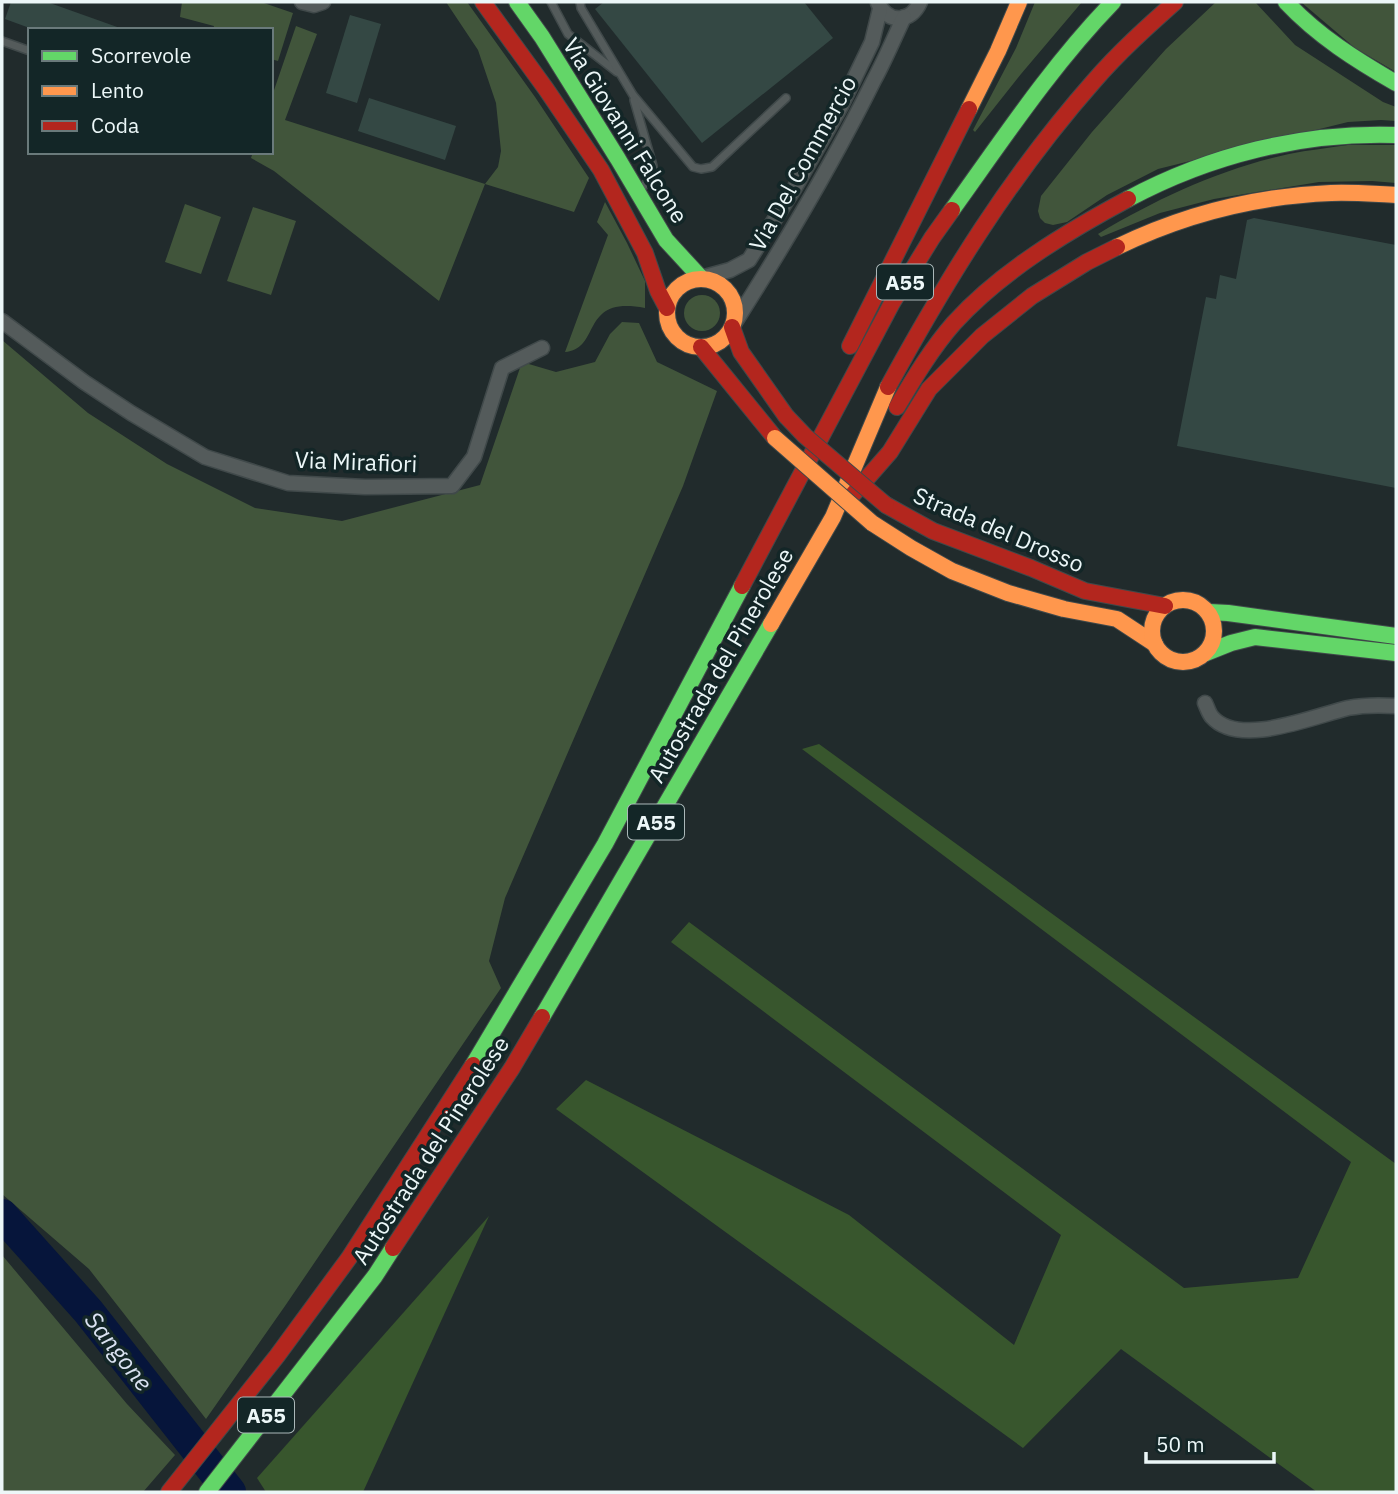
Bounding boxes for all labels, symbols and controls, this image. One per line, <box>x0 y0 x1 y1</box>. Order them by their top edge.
legend <box>28 28 273 154</box>
street label: Via Giovanni Falcone <box>557 32 695 228</box>
text: Scorrevole <box>91 41 191 69</box>
street label: Via Del Commercio <box>741 70 863 256</box>
text: Lento <box>91 76 144 104</box>
text: Coda <box>91 111 139 139</box>
road number: A55 <box>877 264 933 300</box>
street label: Via Mirafiori <box>294 444 418 478</box>
street label: Strada del Drosso <box>909 480 1089 578</box>
street label: Autostrada del Pinerolese <box>640 542 800 788</box>
road number: A55 <box>628 804 684 840</box>
street label: Autostrada del Pinerolese <box>345 1030 515 1270</box>
water label: Sangone <box>78 1305 160 1397</box>
road number: A55 <box>238 1398 294 1432</box>
scale bar <box>1146 1420 1274 1464</box>
text: 50 m <box>1156 1430 1205 1458</box>

